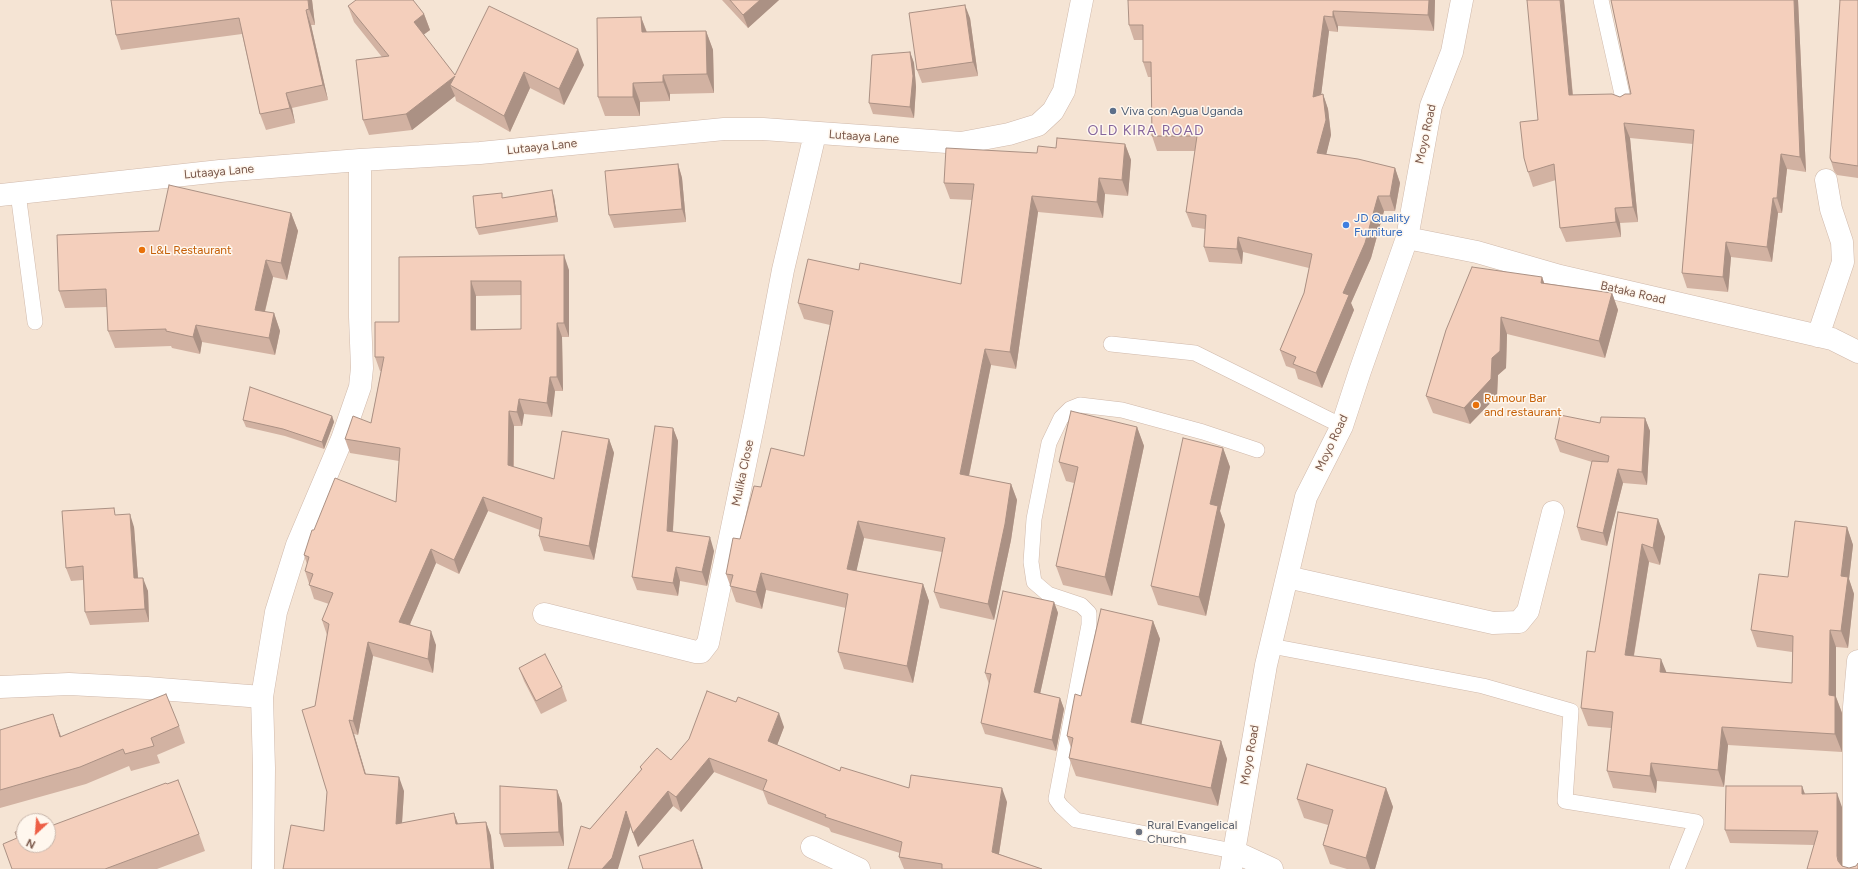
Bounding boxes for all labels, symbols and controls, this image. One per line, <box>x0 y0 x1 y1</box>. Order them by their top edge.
street label: Moyo Road <box>1413 103 1439 165</box>
place label: Viva con Agua Uganda <box>1121 104 1243 118</box>
marker: Viva con Agua Uganda <box>1108 106 1118 116</box>
district label: OLD KIRA ROAD <box>1087 123 1205 139</box>
street label: Lutaaya Lane <box>828 127 900 147</box>
street label: Lutaaya Lane <box>506 136 578 158</box>
street label: Lutaaya Lane <box>183 162 255 182</box>
place label: JD Quality Furniture <box>1354 211 1410 239</box>
marker: JD Quality Furniture <box>1341 220 1351 230</box>
place label: L&L Restaurant <box>150 243 232 257</box>
marker: L&L Restaurant <box>137 245 147 255</box>
street label: Bataka Road <box>1599 279 1667 307</box>
place label: Rumour Bar and restaurant <box>1484 391 1562 419</box>
marker: Rumour Bar and restaurant <box>1471 400 1481 410</box>
street label: Moyo Road <box>1313 412 1351 474</box>
street label: Mulika Close <box>729 439 757 507</box>
street label: Moyo Road <box>1238 724 1262 786</box>
north arrow <box>16 813 56 853</box>
place label: Rural Evangelical Church <box>1147 818 1237 846</box>
marker: Rural Evangelical Church <box>1134 827 1144 837</box>
text: N <box>24 836 38 851</box>

